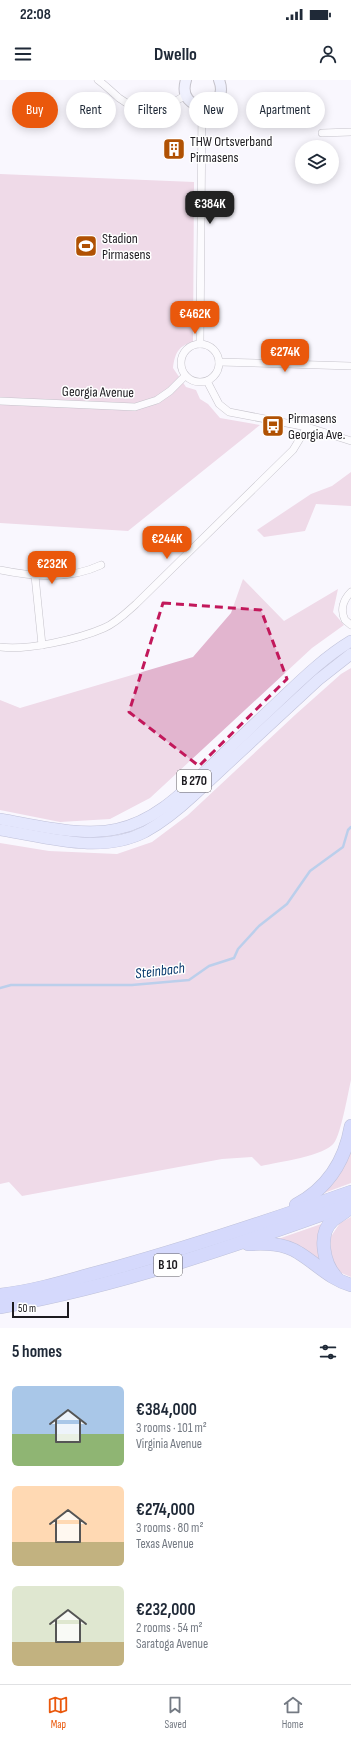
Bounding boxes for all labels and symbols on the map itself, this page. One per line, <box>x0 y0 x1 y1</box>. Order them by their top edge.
place label: THW Ortsverband Pirmasens <box>190 133 273 166</box>
building icon: THW Ortsverband Pirmasens <box>161 136 187 162</box>
pin: €384K <box>182 191 238 225</box>
place label: Stadion Pirmasens <box>102 230 151 263</box>
sports icon: Stadion Pirmasens <box>73 233 99 259</box>
pin: €462K <box>167 301 223 335</box>
pin: €274K <box>257 339 313 373</box>
street label: Georgia Avenue <box>62 383 134 401</box>
place label: Pirmasens Georgia Ave. <box>288 410 345 443</box>
bus stop icon: Pirmasens Georgia Ave. <box>260 413 286 439</box>
pin: €244K <box>139 526 195 560</box>
pin: €232K <box>24 551 80 585</box>
road number: B 270 <box>177 770 211 792</box>
water label: Steinbach <box>134 959 186 983</box>
road number: B 10 <box>154 1254 182 1276</box>
scale bar <box>12 1300 69 1319</box>

